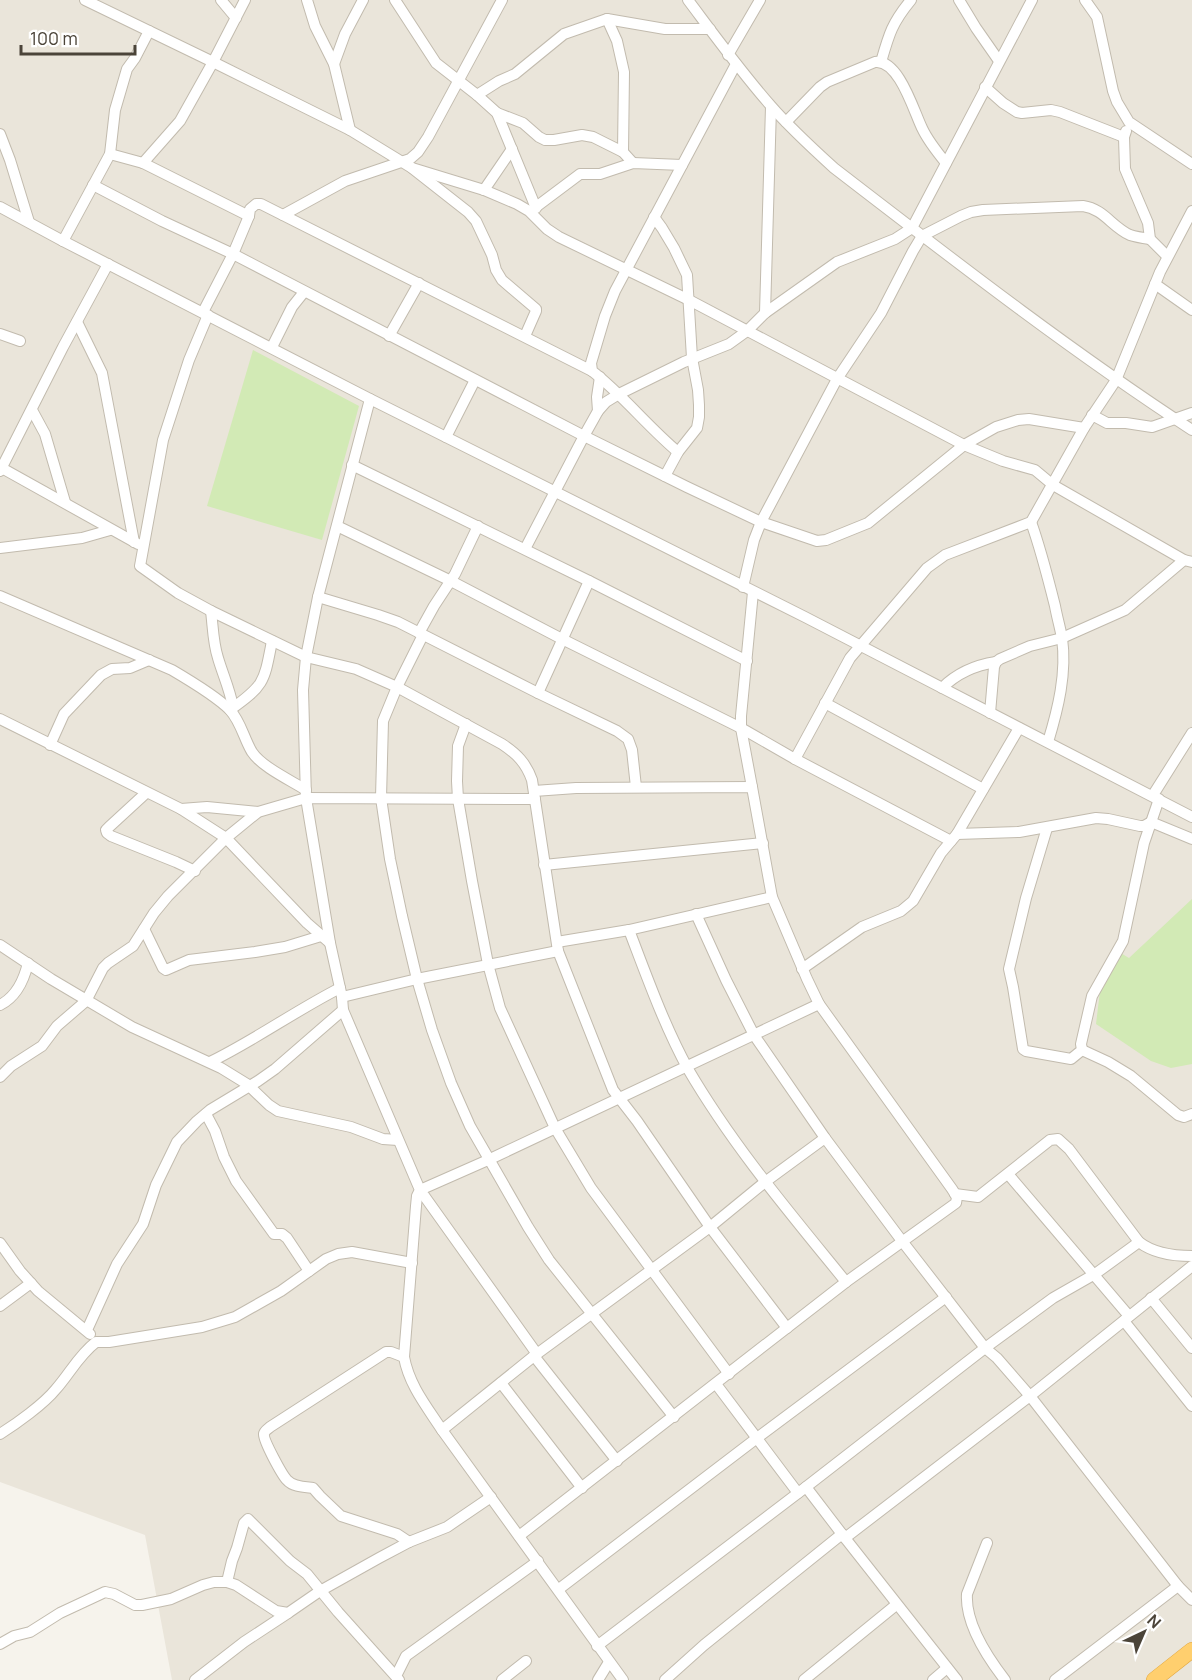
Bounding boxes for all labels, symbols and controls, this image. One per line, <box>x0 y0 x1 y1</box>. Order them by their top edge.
scale bar <box>21 18 135 56</box>
text: 100 m <box>30 26 78 50</box>
north arrow <box>1114 1602 1174 1662</box>
text: N <box>1143 1609 1166 1633</box>

